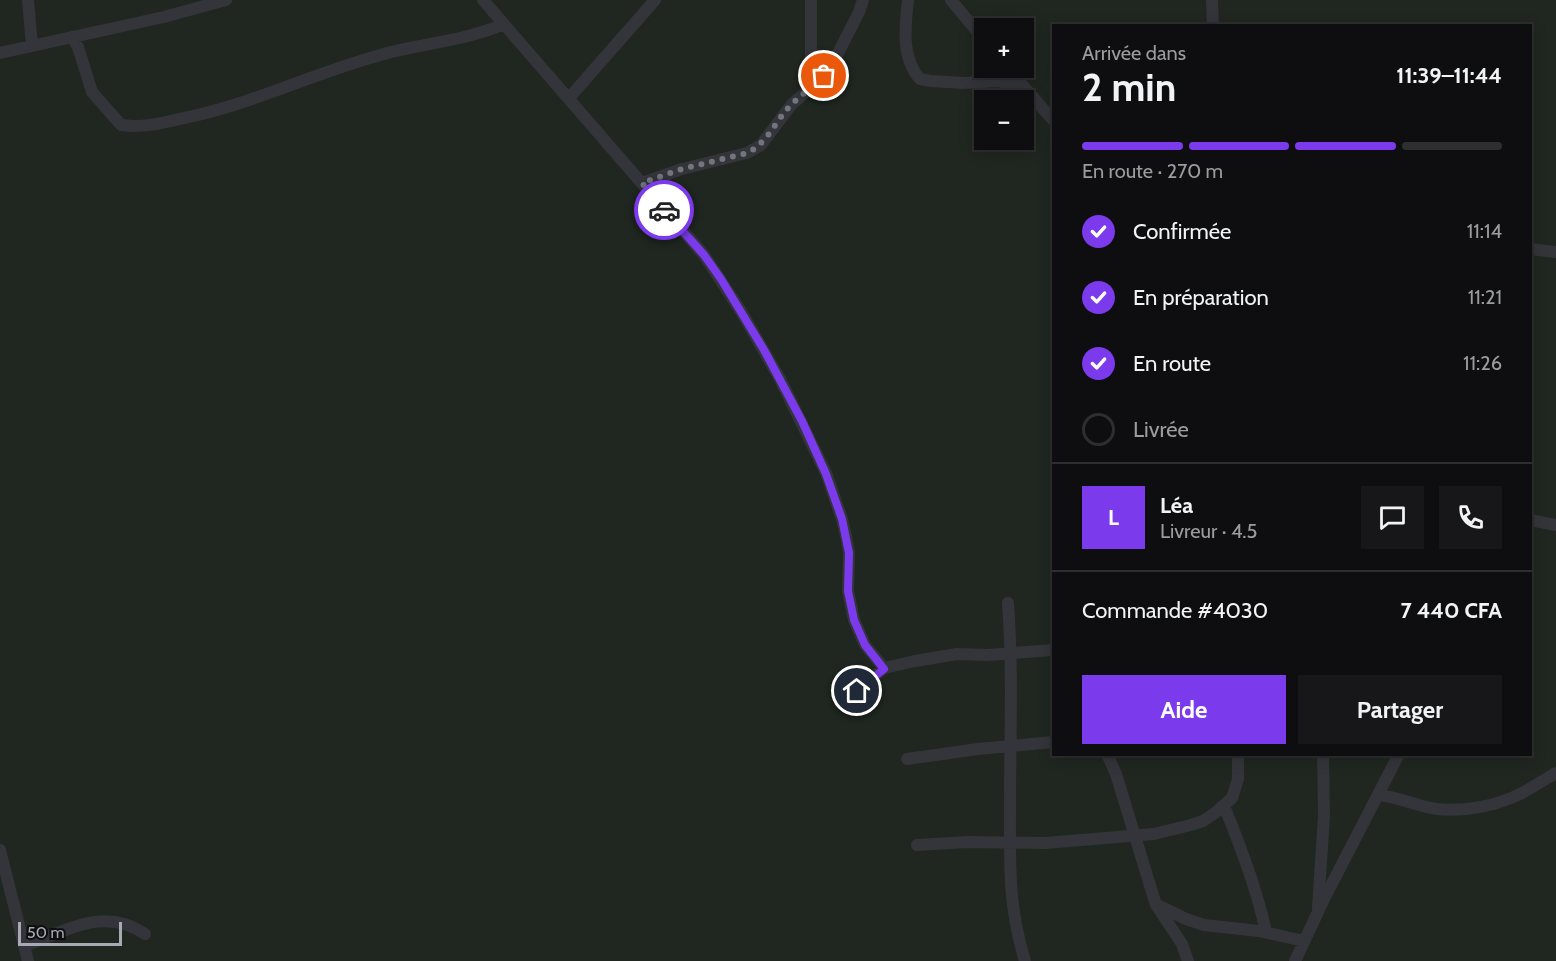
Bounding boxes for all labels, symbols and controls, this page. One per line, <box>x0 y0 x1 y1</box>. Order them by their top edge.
map controls <box>974 18 1034 150</box>
button: + <box>974 18 1034 78</box>
text: Arrivée dans <box>1082 41 1186 65</box>
pin <box>798 50 849 101</box>
icon: bag <box>807 59 840 92</box>
text: 11:39–11:44 <box>1396 62 1502 89</box>
text: 2 min <box>1082 63 1176 111</box>
button: − <box>974 90 1034 150</box>
text: En route · 270 m <box>1082 159 1223 183</box>
courier <box>634 180 694 240</box>
icon: car <box>648 194 681 227</box>
icon: check <box>1082 215 1115 248</box>
text: Confirmée <box>1133 218 1231 245</box>
text: 11:14 <box>1467 219 1502 243</box>
icon: check <box>1082 281 1115 314</box>
text: En préparation <box>1133 284 1269 311</box>
text: 11:21 <box>1468 285 1502 309</box>
icon: check <box>1082 347 1115 380</box>
text: En route <box>1133 350 1211 377</box>
text: 11:26 <box>1463 351 1502 375</box>
text: Livrée <box>1133 416 1189 443</box>
button: chat <box>1361 486 1424 549</box>
button: phone <box>1439 486 1502 549</box>
text: Léa <box>1160 492 1193 519</box>
text: L <box>1108 504 1119 531</box>
text: Livreur · 4.5 <box>1160 519 1257 543</box>
text: Commande #4030 <box>1082 597 1268 624</box>
text: 7 440 CFA <box>1400 597 1502 624</box>
pin <box>831 665 882 716</box>
icon: home <box>840 674 873 707</box>
button: Aide <box>1082 675 1286 744</box>
button: Partager <box>1298 675 1502 744</box>
scale bar <box>18 919 122 946</box>
text: 50 m <box>27 923 64 942</box>

